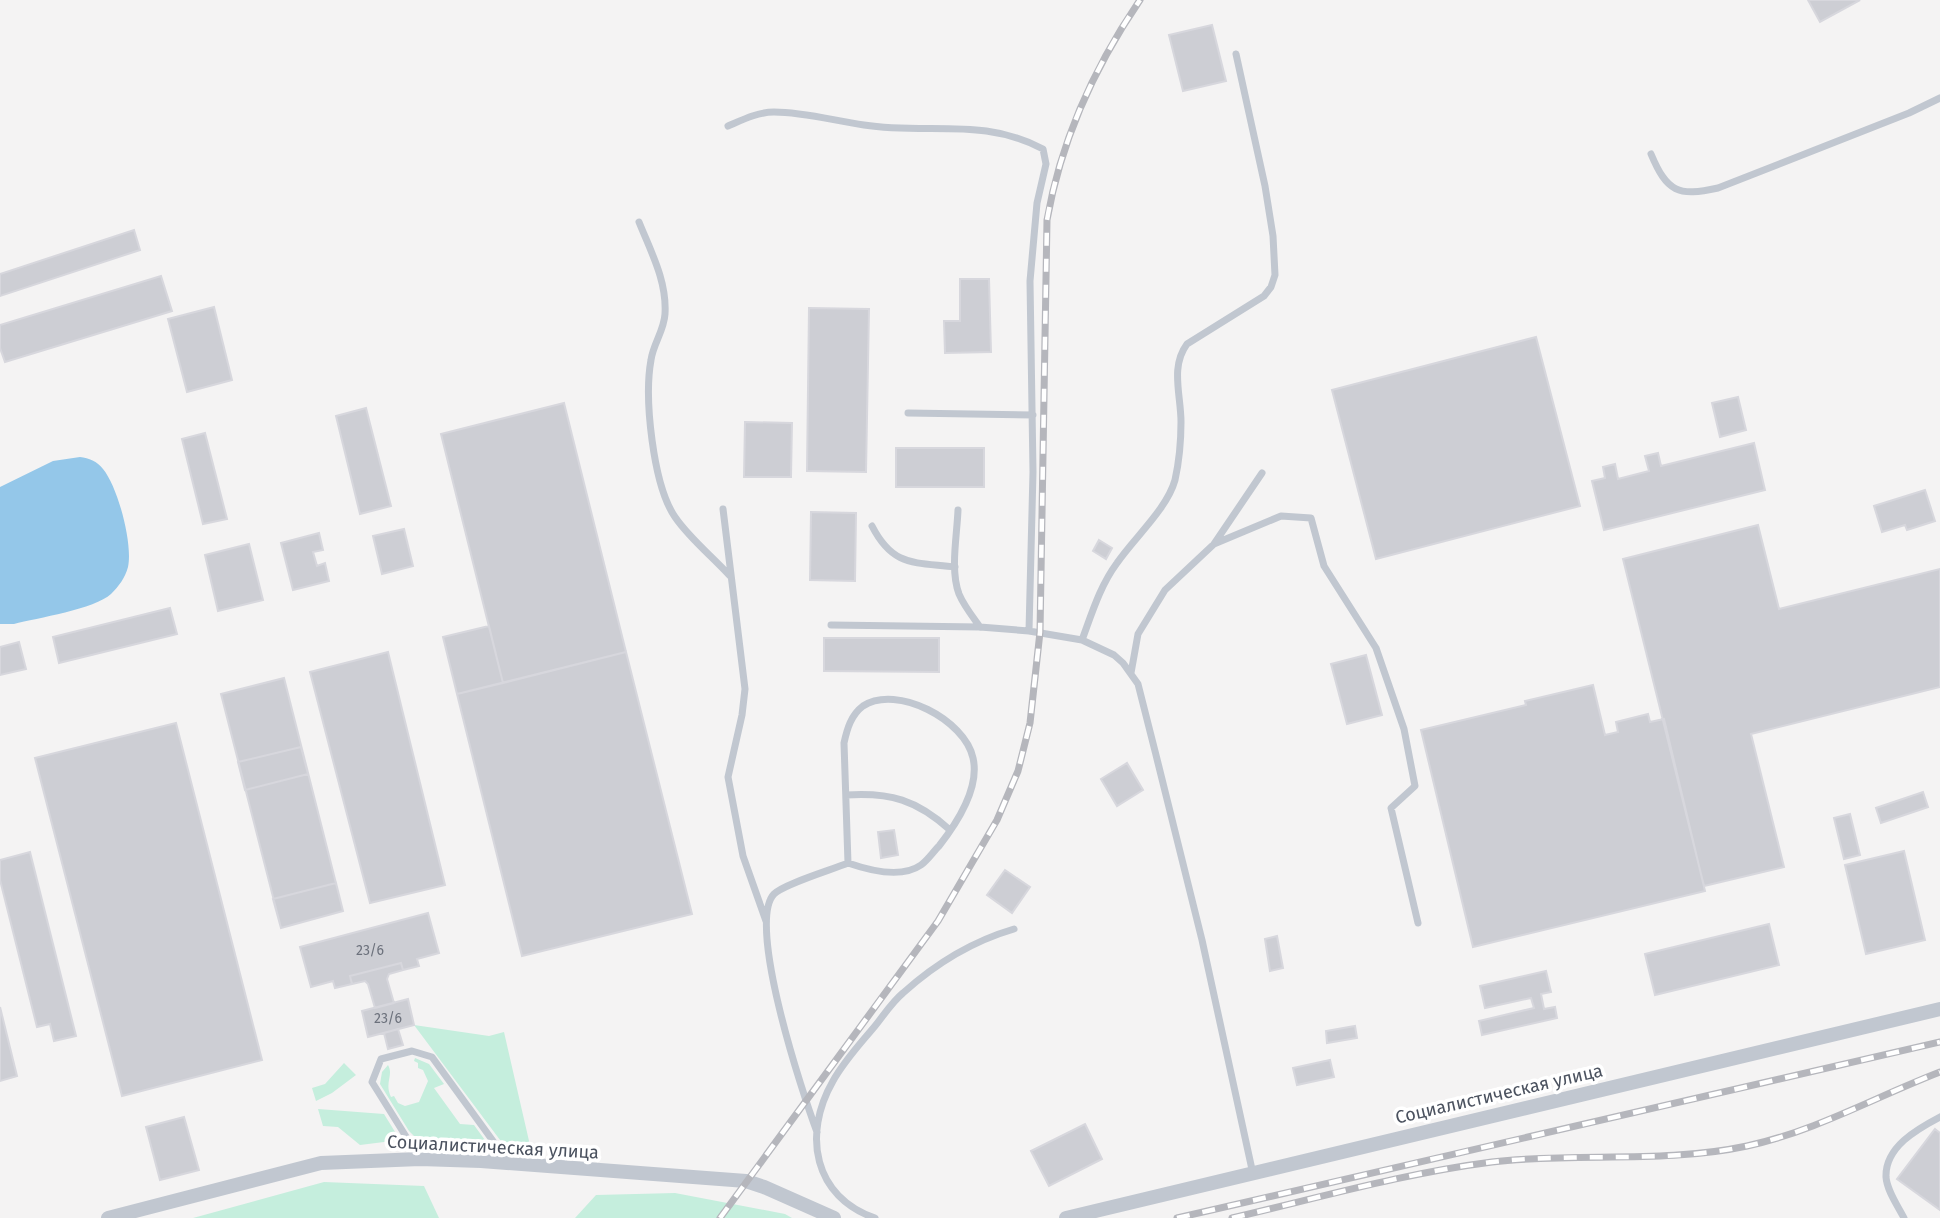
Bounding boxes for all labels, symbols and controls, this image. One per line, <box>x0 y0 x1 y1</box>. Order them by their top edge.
house number: 23/6 <box>356 942 384 959</box>
house number: 23/6 <box>374 1010 402 1027</box>
street label: Социалистическая улица <box>1393 1059 1605 1129</box>
street label: Социалистическая улица <box>387 1130 599 1164</box>

